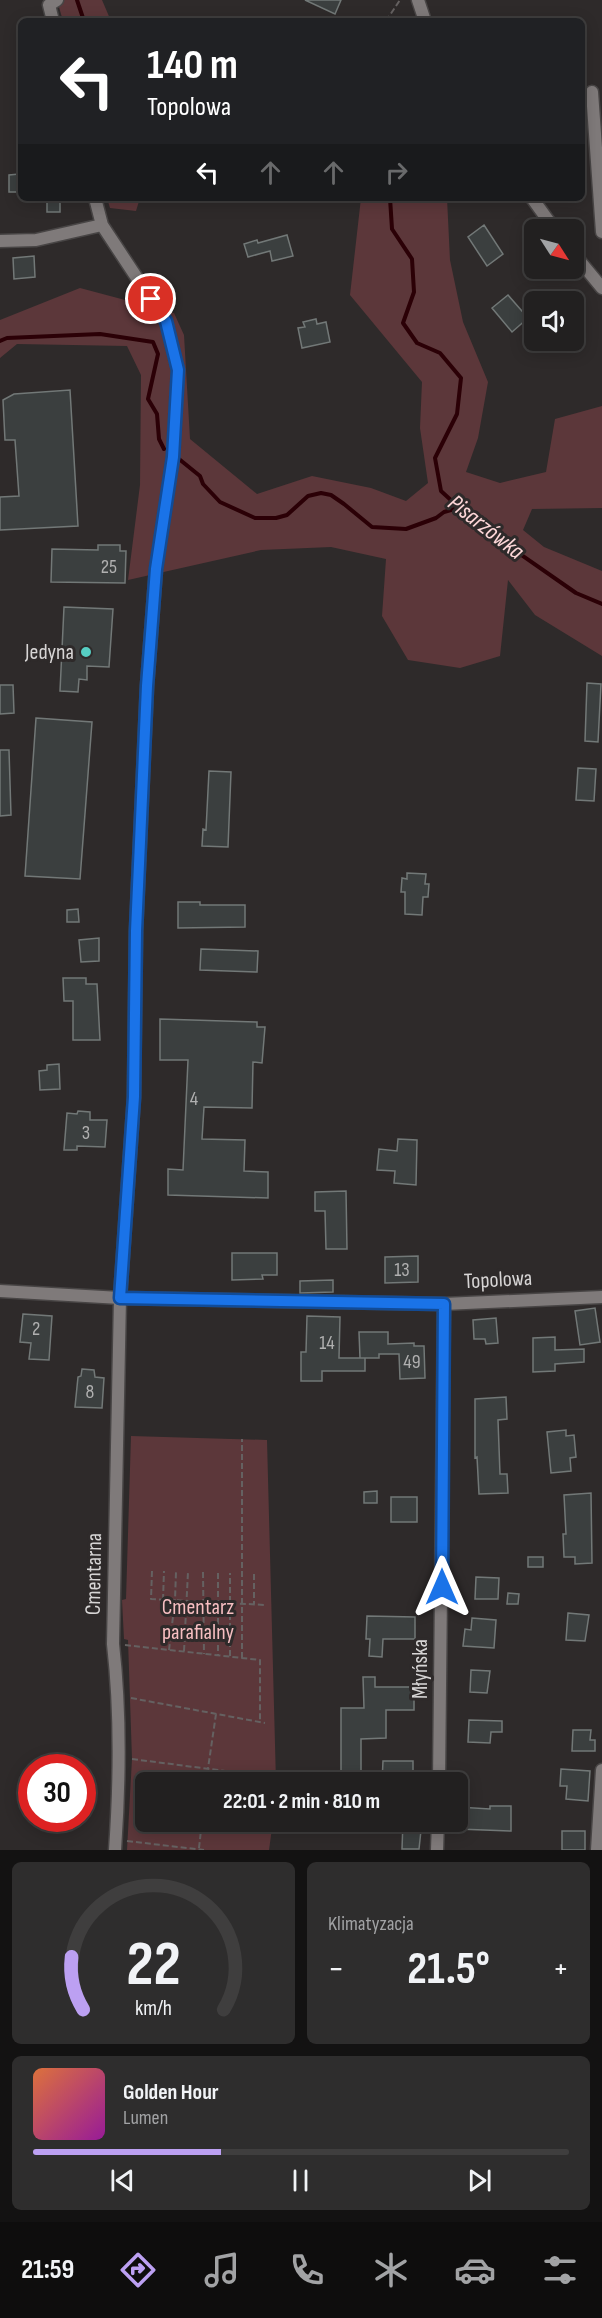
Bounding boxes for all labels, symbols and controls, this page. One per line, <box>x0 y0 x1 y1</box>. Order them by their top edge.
text: 140 m <box>147 40 238 91</box>
icon: left <box>48 42 126 120</box>
text: Topolowa <box>147 91 231 123</box>
icon: left <box>191 156 224 189</box>
icon: ahead <box>254 156 287 189</box>
icon: ahead <box>317 156 350 189</box>
icon: right <box>380 156 413 189</box>
north arrow <box>524 219 584 279</box>
map controls <box>524 219 584 351</box>
pin <box>125 273 176 324</box>
icon: arrive <box>134 282 167 315</box>
button: sound <box>524 291 584 351</box>
water label: Pisarzówka <box>442 488 530 566</box>
house number: 25 <box>101 555 117 579</box>
place label: Jedyna <box>24 639 74 666</box>
marker: Jedyna <box>79 645 93 659</box>
house number: 4 <box>190 1087 198 1111</box>
house number: 3 <box>82 1121 90 1145</box>
house number: 13 <box>394 1258 410 1282</box>
street label: Topolowa <box>463 1265 533 1295</box>
house number: 2 <box>32 1317 40 1341</box>
house number: 14 <box>319 1331 335 1355</box>
house number: 49 <box>403 1350 421 1374</box>
house number: 8 <box>86 1380 94 1404</box>
street label: Cmentarna <box>80 1533 108 1615</box>
position arrow <box>410 1555 474 1619</box>
park label: Cmentarz parafialny <box>162 1594 235 1646</box>
street label: Młyńska <box>407 1639 434 1699</box>
speed limit sign: 30 <box>18 1754 96 1832</box>
text: 22:01 · 2 min · 810 m <box>223 1788 380 1815</box>
text: Klimatyzacja <box>328 1912 414 1936</box>
text: 22 <box>126 1928 181 2003</box>
text: 21.5° <box>407 1942 490 1997</box>
text: − <box>328 1949 344 1989</box>
text: + <box>553 1949 569 1989</box>
text: km/h <box>135 1996 172 2021</box>
text: Golden Hour <box>123 2079 219 2106</box>
text: Lumen <box>123 2106 168 2130</box>
icon: previous <box>106 2164 139 2197</box>
icon: pause <box>284 2164 317 2197</box>
icon: next <box>463 2164 496 2197</box>
icon: directions <box>117 2249 159 2291</box>
icon: music <box>201 2249 243 2291</box>
icon: phone <box>286 2249 328 2291</box>
icon: climate <box>370 2249 412 2291</box>
icon: car <box>454 2249 496 2291</box>
icon: filters <box>539 2249 581 2291</box>
text: 21:59 <box>21 2254 74 2286</box>

